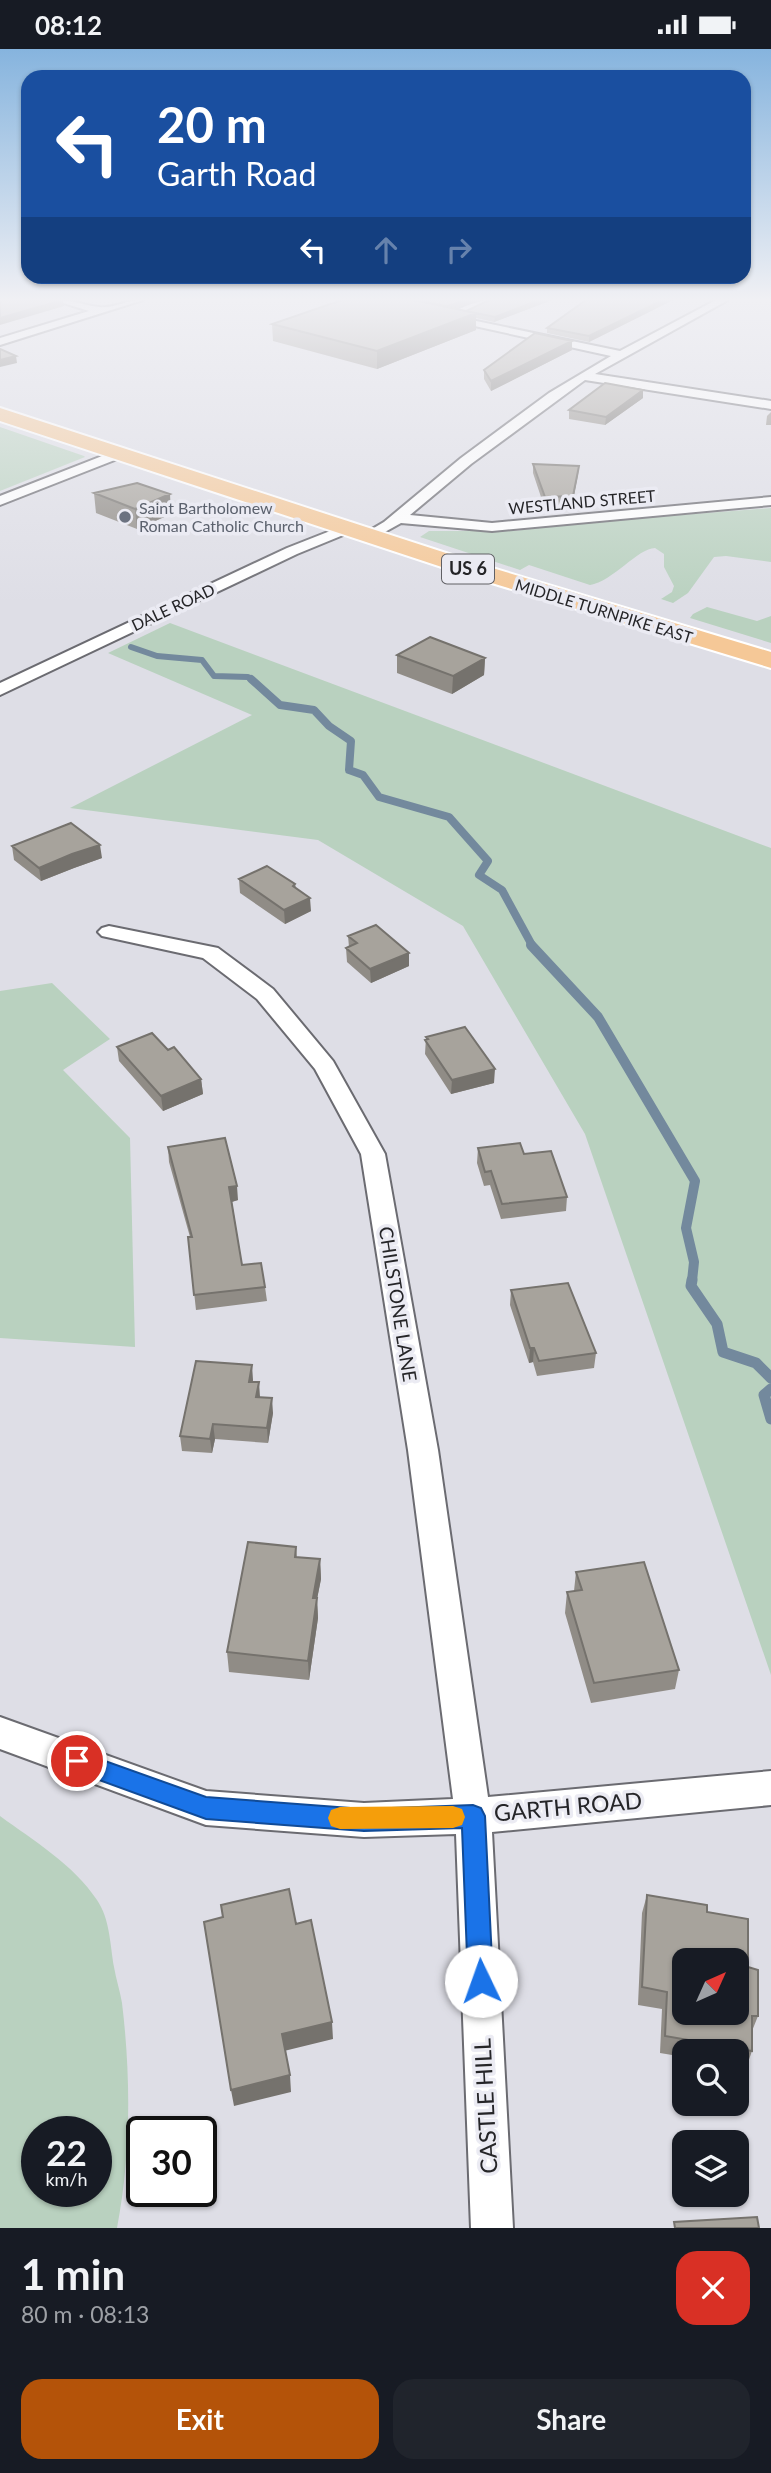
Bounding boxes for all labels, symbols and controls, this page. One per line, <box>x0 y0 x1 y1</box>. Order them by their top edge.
text: 08:12 <box>35 9 102 41</box>
text: 20 m <box>157 95 267 153</box>
icon: left <box>42 98 133 189</box>
text: Garth Road <box>157 154 316 193</box>
icon: left <box>294 231 332 269</box>
icon: ahead <box>367 231 405 269</box>
icon: right <box>440 231 478 269</box>
street label: WESTLAND STREET <box>508 486 657 517</box>
place label: Saint Bartholomew Roman Catholic Church <box>139 498 304 535</box>
marker: Saint Bartholomew Roman Catholic Church <box>117 509 133 525</box>
road number: US 6 <box>442 555 494 583</box>
street label: MIDDLE TURNPIKE EAST <box>513 574 696 647</box>
street label: DALE ROAD <box>128 579 217 634</box>
street label: CHILSTONE LANE <box>375 1225 422 1383</box>
pin <box>47 1731 107 1791</box>
icon: arrive <box>58 1742 96 1780</box>
street label: GARTH ROAD <box>493 1786 643 1826</box>
position arrow <box>444 1944 518 2018</box>
north arrow <box>672 1948 749 2025</box>
map controls <box>672 1948 749 2207</box>
street label: CASTLE HILL <box>467 2037 503 2174</box>
button: search <box>672 2039 749 2116</box>
speed limit sign: 30 <box>126 2116 217 2207</box>
button: layers <box>672 2130 749 2207</box>
text: 22 <box>46 2131 87 2173</box>
text: km/h <box>45 2168 88 2190</box>
text: 1 min <box>21 2249 125 2299</box>
button: close <box>676 2251 750 2325</box>
text: 80 m · 08:13 <box>21 2300 149 2328</box>
button: Exit <box>21 2379 379 2459</box>
button: Share <box>393 2379 750 2459</box>

